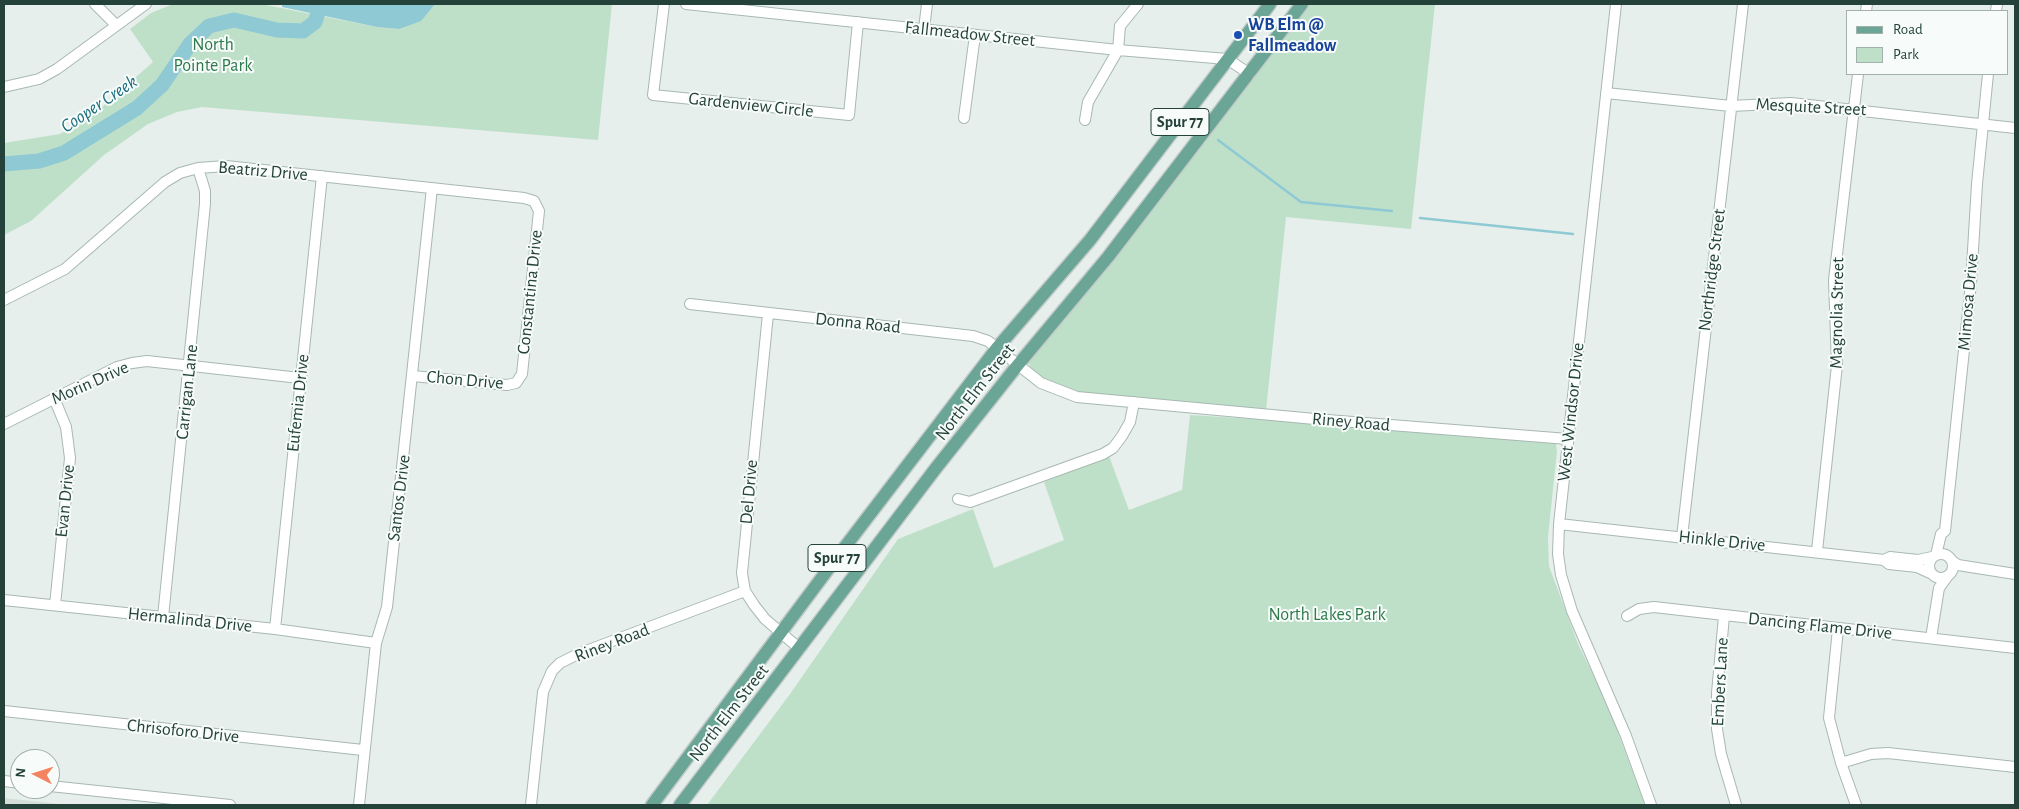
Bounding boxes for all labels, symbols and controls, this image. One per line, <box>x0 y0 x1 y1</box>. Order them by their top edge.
legend <box>1846 10 2009 75</box>
place label: WB Elm @ Fallmeadow <box>1248 14 1336 56</box>
street label: Fallmeadow Street <box>904 16 1036 52</box>
text: Road <box>1893 22 1923 37</box>
marker: WB Elm @ Fallmeadow <box>1232 29 1244 41</box>
park label: North Pointe Park <box>174 34 252 76</box>
text: Park <box>1893 47 1919 62</box>
water label: Cooper Creek <box>56 70 142 138</box>
street label: Gardenview Circle <box>687 88 815 122</box>
street label: Mesquite Street <box>1755 93 1867 121</box>
road number: Spur 77 <box>1151 108 1209 136</box>
street label: Beatriz Drive <box>217 156 309 186</box>
street label: Northridge Street <box>1694 208 1730 332</box>
street label: Constantina Drive <box>513 229 547 355</box>
street label: Mimosa Drive <box>1953 253 1983 351</box>
street label: Magnolia Street <box>1825 257 1849 369</box>
street label: Donna Road <box>814 308 902 338</box>
street label: North Elm Street <box>930 339 1020 445</box>
street label: West Windsor Drive <box>1553 341 1589 483</box>
street label: Carrigan Lane <box>171 343 203 441</box>
street label: Eufemia Drive <box>282 353 314 453</box>
street label: Morin Drive <box>48 356 132 410</box>
street label: Chon Drive <box>426 366 504 394</box>
street label: Riney Road <box>1311 408 1391 436</box>
street label: Santos Drive <box>383 454 415 542</box>
street label: Del Drive <box>735 459 763 525</box>
street label: Evan Drive <box>50 463 80 539</box>
street label: Hinkle Drive <box>1677 526 1767 556</box>
road number: Spur 77 <box>808 544 866 572</box>
street label: Hermalinda Drive <box>127 603 253 637</box>
park label: North Lakes Park <box>1268 604 1386 626</box>
street label: Dancing Flame Drive <box>1747 608 1893 644</box>
street label: Riney Road <box>572 619 652 667</box>
street label: Embers Lane <box>1707 637 1733 727</box>
street label: North Elm Street <box>684 660 774 766</box>
street label: Chrisoforo Drive <box>126 714 240 748</box>
north arrow <box>10 749 60 799</box>
text: N <box>14 767 28 778</box>

